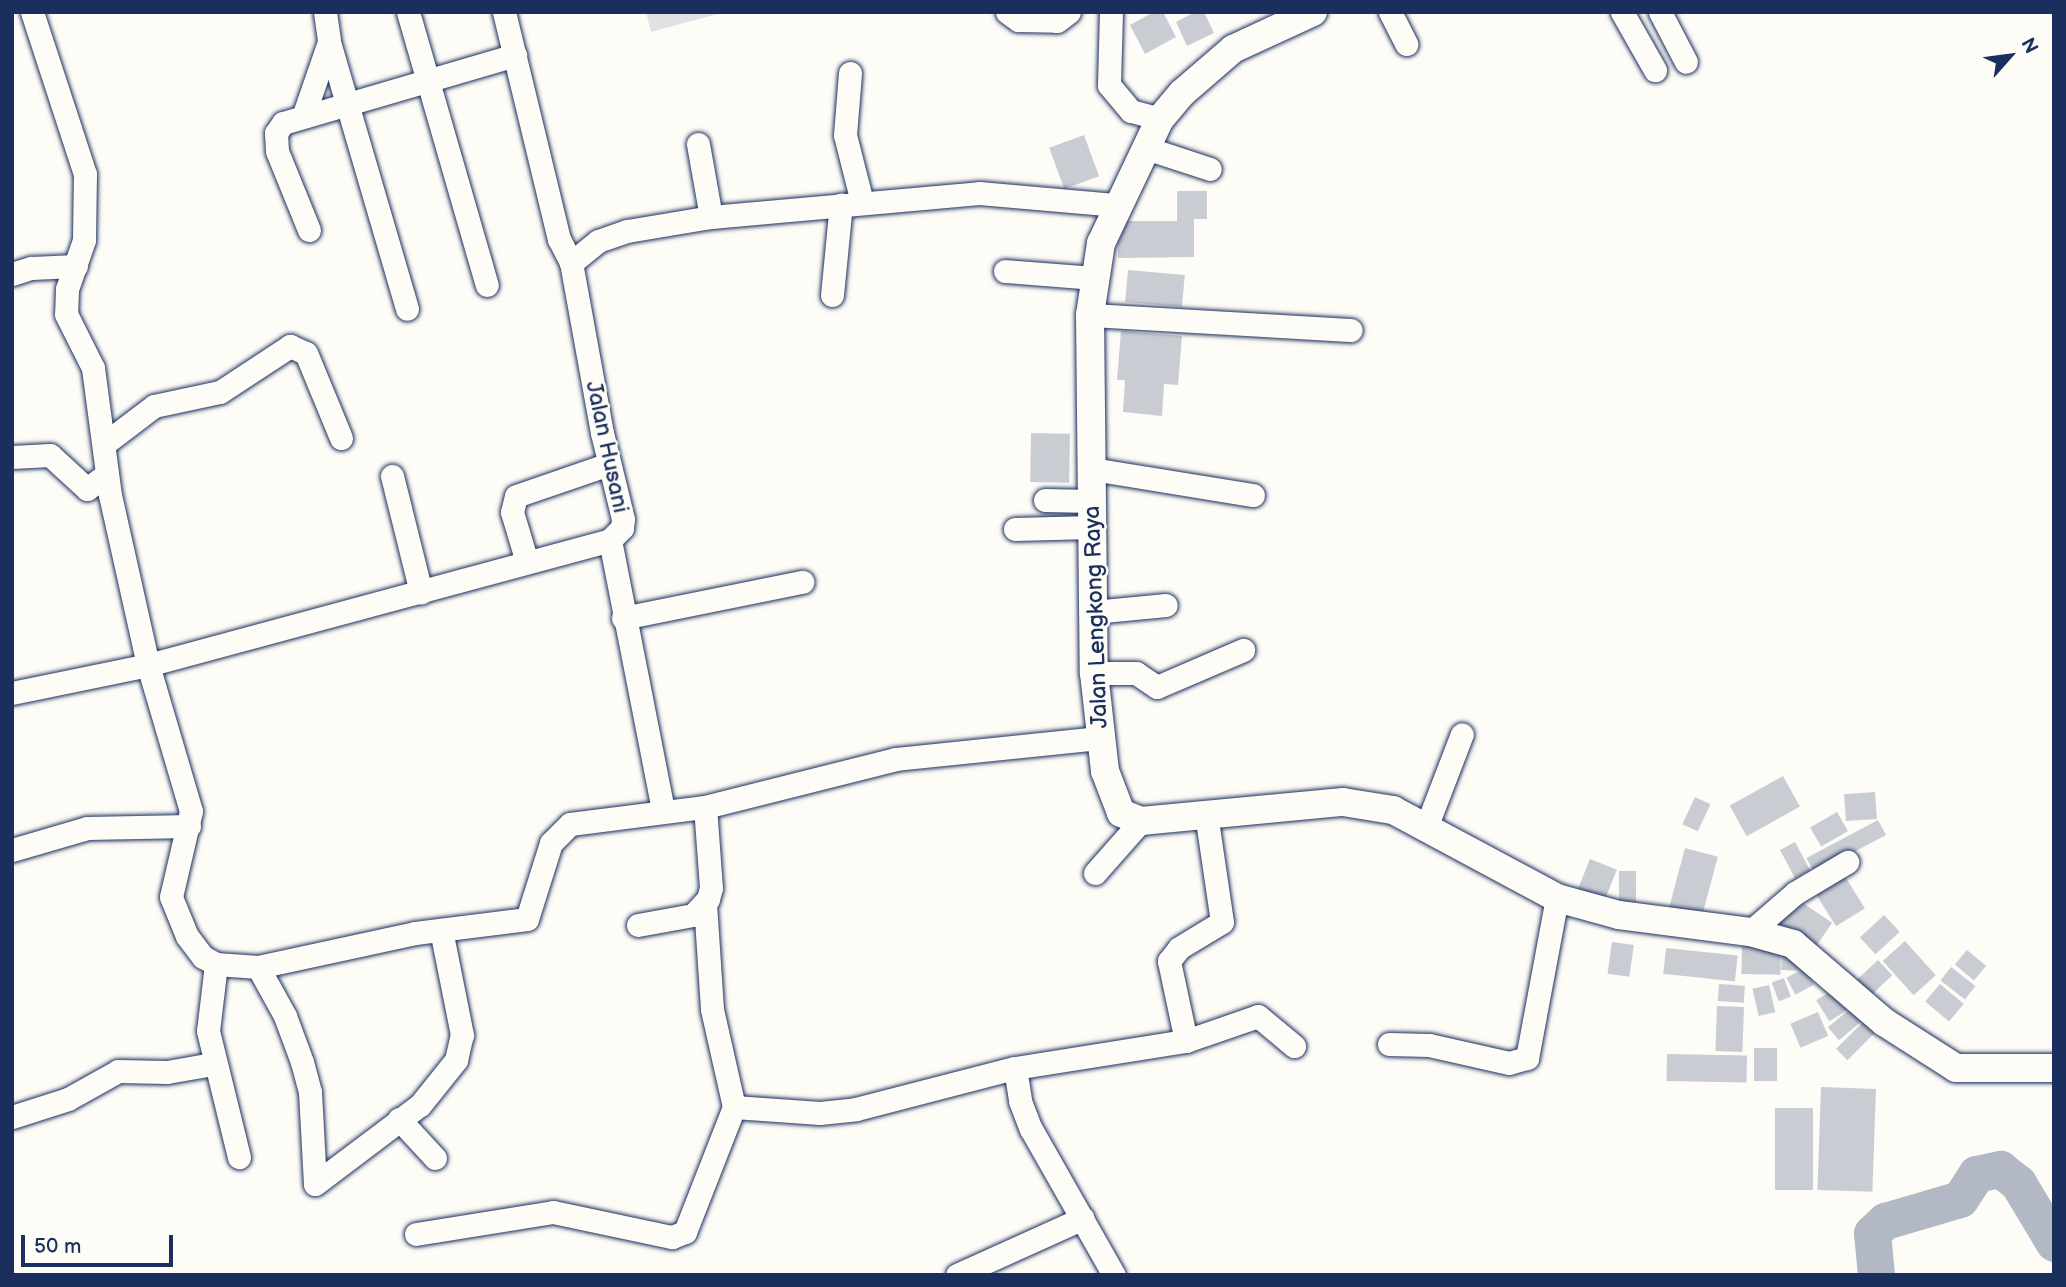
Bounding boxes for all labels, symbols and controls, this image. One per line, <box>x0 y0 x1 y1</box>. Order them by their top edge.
north arrow <box>1975 21 2045 91</box>
text: N <box>2015 34 2042 58</box>
street label: Jalan Husani <box>580 379 634 515</box>
street label: Jalan Lengkong Raya <box>1078 505 1114 729</box>
scale bar <box>24 1220 177 1264</box>
text: 50 m <box>34 1234 81 1259</box>

